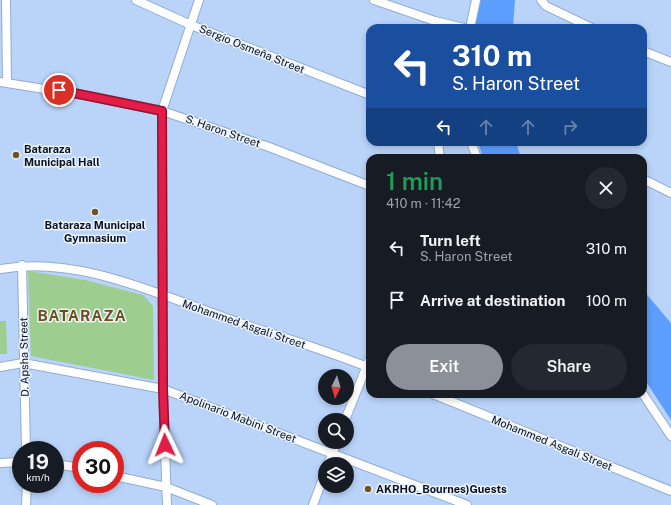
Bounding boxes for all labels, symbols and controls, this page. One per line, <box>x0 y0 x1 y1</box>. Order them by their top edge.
street label: Sergio Osmeña Street <box>198 22 306 76</box>
text: 310 m <box>452 39 532 72</box>
icon: left <box>386 40 438 92</box>
pin <box>42 73 76 107</box>
text: S. Haron Street <box>452 73 580 94</box>
icon: arrive <box>48 79 70 101</box>
street label: S. Haron Street <box>184 113 262 149</box>
icon: left <box>433 116 455 138</box>
icon: ahead <box>475 116 497 138</box>
icon: ahead <box>517 116 539 138</box>
icon: right <box>559 116 581 138</box>
place label: Bataraza Municipal Hall <box>24 143 100 168</box>
marker: Bataraza Municipal Hall <box>11 150 21 160</box>
text: 1 min <box>386 167 443 195</box>
button: close <box>585 167 627 209</box>
text: 410 m · 11:42 <box>386 196 460 211</box>
marker: Bataraza Municipal Gymnasium <box>90 207 100 217</box>
place label: Bataraza Municipal Gymnasium <box>45 219 146 244</box>
text: Turn left <box>420 232 481 249</box>
icon: left <box>386 237 408 259</box>
text: 310 m <box>586 240 627 257</box>
text: S. Haron Street <box>420 249 513 264</box>
icon: arrive <box>386 289 408 311</box>
text: Arrive at destination <box>420 292 565 309</box>
text: 100 m <box>586 292 627 309</box>
street label: Mohammed Asgali Street <box>181 297 307 351</box>
district label: BATARAZA <box>37 307 127 324</box>
street label: D. Apsha Street <box>17 317 31 397</box>
button: Exit <box>386 344 503 390</box>
button: Share <box>511 344 627 390</box>
north arrow <box>318 369 354 405</box>
map controls <box>318 369 354 493</box>
street label: Apolinario Mabini Street <box>178 389 298 445</box>
button: search <box>318 413 354 449</box>
street label: Mohammed Asgali Street <box>490 413 614 473</box>
position arrow <box>144 424 186 466</box>
speed limit sign: 30 <box>72 441 124 493</box>
text: 19 <box>27 450 49 474</box>
button: layers <box>318 457 354 493</box>
text: km/h <box>26 471 50 483</box>
place label: AKRHO_Bournes)Guests <box>376 483 507 495</box>
marker: AKRHO_Bournes)Guests <box>363 484 373 494</box>

